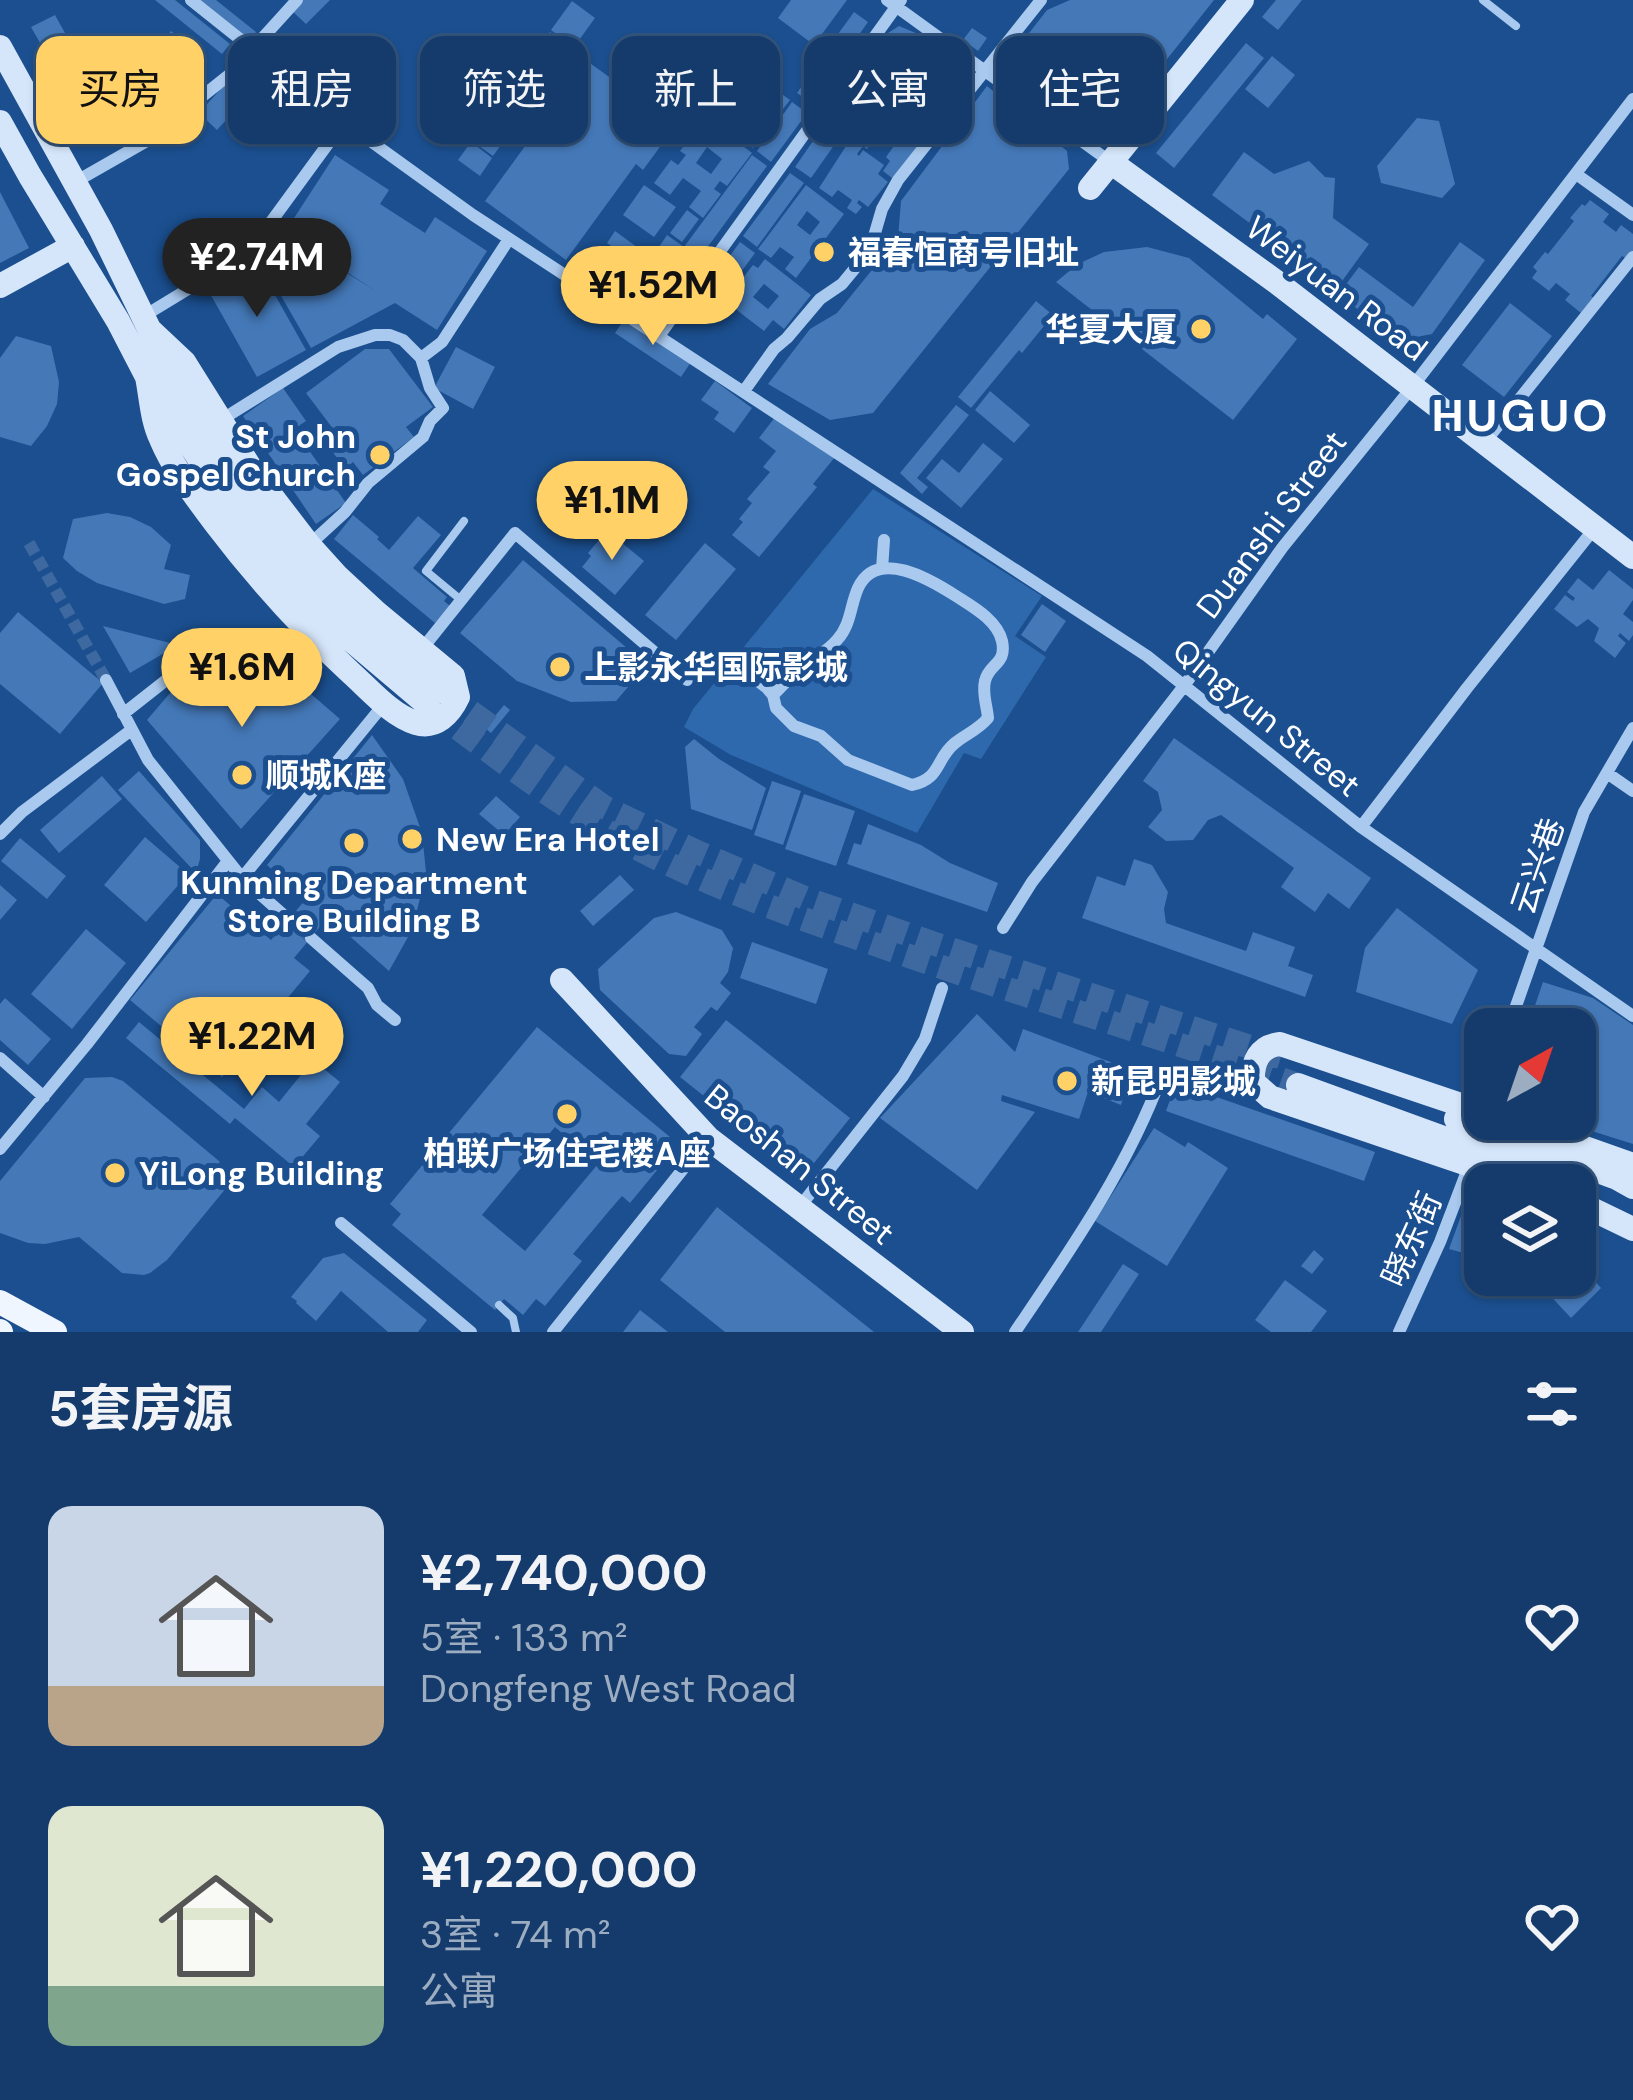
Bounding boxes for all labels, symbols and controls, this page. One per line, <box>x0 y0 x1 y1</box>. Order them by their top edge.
chip: 买房 <box>36 36 204 144</box>
chip: 租房 <box>228 36 396 144</box>
chip: 筛选 <box>420 36 588 144</box>
chip: 新上 <box>612 36 780 144</box>
chip: 公寓 <box>804 36 972 144</box>
chip: 住宅 <box>996 36 1164 144</box>
street label: Weiyuan Road <box>1237 206 1436 371</box>
pin: ¥2.74M <box>159 218 355 320</box>
text: ¥2.74M <box>189 231 325 282</box>
place label: 福春恒商号旧址 <box>848 231 1079 274</box>
marker: 福春恒商号旧址 <box>811 239 837 265</box>
pin: ¥1.52M <box>555 246 751 348</box>
text: ¥1.52M <box>588 259 718 310</box>
place label: 华夏大厦 <box>1045 308 1177 351</box>
marker: 华夏大厦 <box>1188 316 1214 342</box>
district label: HUGUO <box>1431 386 1611 445</box>
place label: St John Gospel Church <box>116 415 356 496</box>
street label: Duanshi Street <box>1187 422 1356 627</box>
marker: St John Gospel Church <box>367 442 393 468</box>
pin: ¥1.1M <box>528 461 696 563</box>
text: ¥1.1M <box>564 474 660 525</box>
pin: ¥1.6M <box>158 628 326 730</box>
street label: Qingyun Street <box>1164 629 1369 806</box>
text: ¥1.6M <box>188 641 296 692</box>
place label: 上影永华国际影城 <box>584 646 848 689</box>
marker: 上影永华国际影城 <box>547 654 573 680</box>
place label: 顺城K座 <box>266 754 387 797</box>
marker: 顺城K座 <box>229 762 255 788</box>
street label: 云兴巷 <box>1501 812 1574 920</box>
place label: New Era Hotel <box>436 818 659 861</box>
marker: New Era Hotel <box>399 826 425 852</box>
marker: Kunming Department Store Building B <box>341 830 367 856</box>
place label: Kunming Department Store Building B <box>180 861 528 942</box>
pin: ¥1.22M <box>154 997 350 1099</box>
north arrow <box>1464 1008 1596 1140</box>
map controls <box>1464 1008 1596 1296</box>
text: ¥1.22M <box>188 1010 316 1061</box>
place label: 新昆明影城 <box>1091 1060 1256 1103</box>
marker: 新昆明影城 <box>1054 1068 1080 1094</box>
street label: Baoshan Street <box>696 1075 903 1254</box>
marker: 柏联广场住宅楼A座 <box>554 1101 580 1127</box>
place label: 柏联广场住宅楼A座 <box>423 1132 711 1175</box>
place label: YiLong Building <box>139 1152 385 1195</box>
marker: YiLong Building <box>102 1160 128 1186</box>
button: layers <box>1464 1164 1596 1296</box>
street label: 晓东街 <box>1372 1185 1451 1293</box>
icon: filters <box>1519 1371 1585 1437</box>
text: 5套房源 <box>48 1375 233 1442</box>
text: ¥2,740,000 <box>420 1539 708 1606</box>
icon: home <box>144 1554 288 1698</box>
icon: heart <box>1519 1593 1585 1659</box>
text: 5室 · 133 m² <box>420 1612 628 1663</box>
text: Dongfeng West Road <box>420 1663 796 1714</box>
text: ¥1,220,000 <box>420 1836 698 1903</box>
icon: home <box>144 1854 288 1998</box>
icon: heart <box>1519 1893 1585 1959</box>
text: 3室 · 74 m² <box>420 1909 611 1960</box>
text: 公寓 <box>420 1966 498 2017</box>

